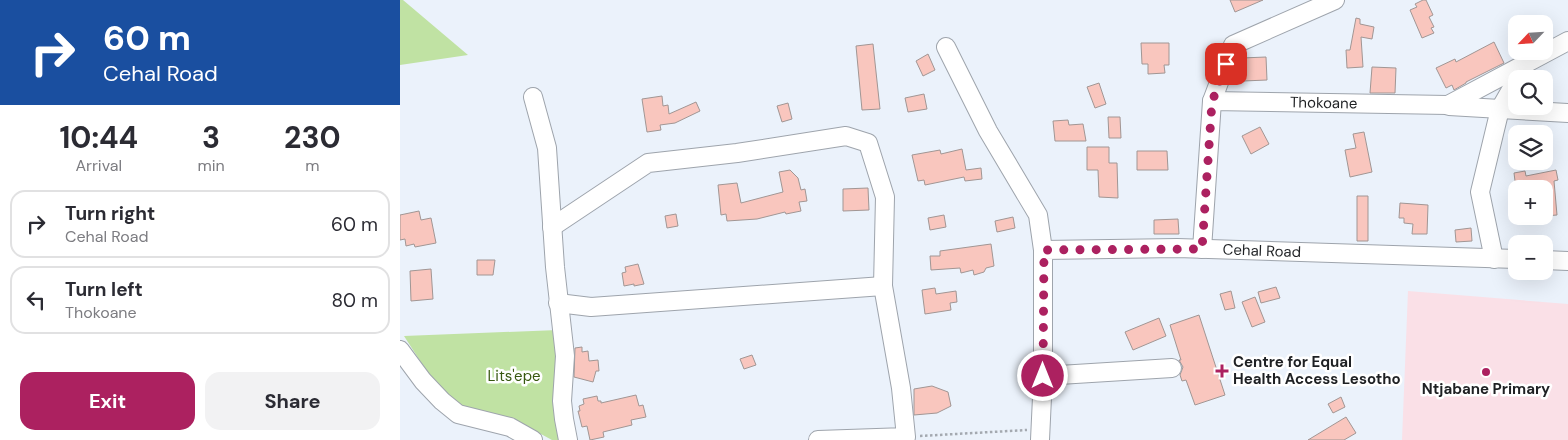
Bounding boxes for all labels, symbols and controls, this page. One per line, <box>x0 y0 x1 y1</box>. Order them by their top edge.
text: 60 m <box>103 15 191 61</box>
north arrow <box>1508 15 1552 60</box>
map controls <box>1508 15 1553 280</box>
icon: right <box>20 20 85 85</box>
pin <box>1205 43 1247 85</box>
icon: arrive <box>1212 50 1240 78</box>
text: Cehal Road <box>103 59 218 88</box>
button: search <box>1508 70 1553 115</box>
street label: Thokoane <box>1290 92 1357 113</box>
text: 10:44 <box>59 118 138 157</box>
text: 3 <box>202 118 220 157</box>
text: 230 <box>284 118 341 157</box>
button: layers <box>1508 125 1553 170</box>
text: Arrival <box>75 155 122 176</box>
text: min <box>197 155 225 176</box>
text: m <box>305 155 319 176</box>
button: + <box>1508 180 1553 225</box>
text: Turn right <box>65 201 155 226</box>
icon: right <box>22 210 50 238</box>
text: 60 m <box>331 212 378 237</box>
text: Cehal Road <box>65 226 149 247</box>
button: − <box>1508 235 1553 280</box>
street label: Cehal Road <box>1222 239 1301 262</box>
text: Turn left <box>65 277 143 302</box>
icon: left <box>22 286 50 314</box>
text: 80 m <box>331 288 378 313</box>
text: Thokoane <box>65 302 137 323</box>
position arrow <box>1016 349 1068 401</box>
place label: Centre for Equal Health Access Lesotho <box>1233 352 1401 389</box>
marker: Centre for Equal Health Access Lesotho <box>1215 364 1229 378</box>
park label: Lits'epe <box>487 366 541 386</box>
marker: Ntjabane Primary <box>1480 366 1492 378</box>
button: Exit <box>20 372 195 430</box>
button: Share <box>205 372 380 430</box>
place label: Ntjabane Primary <box>1422 379 1550 399</box>

